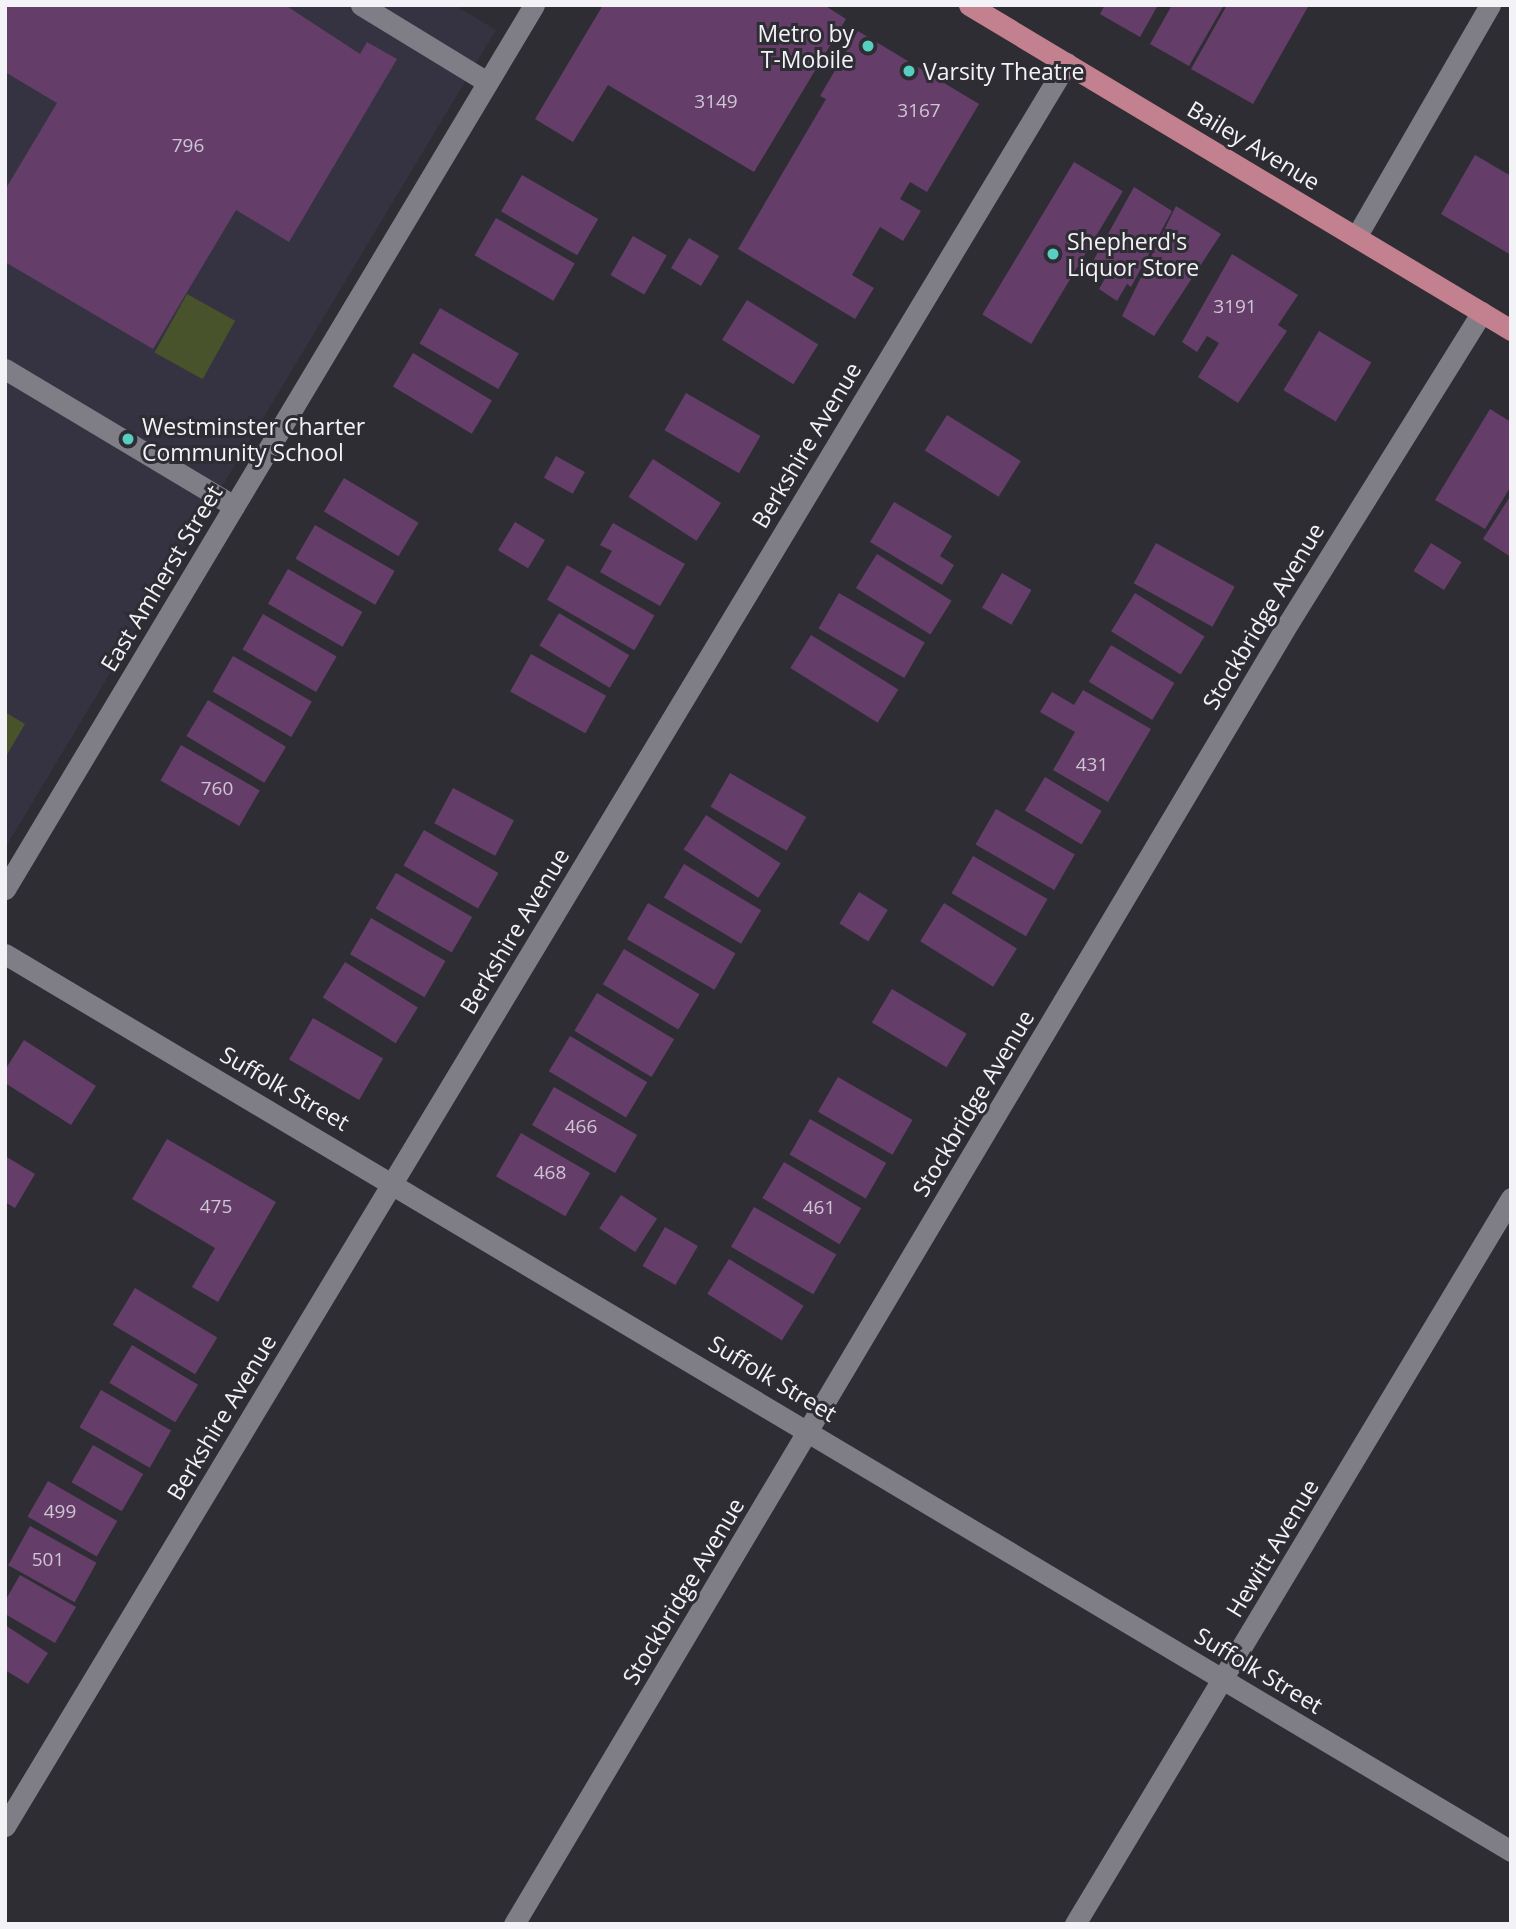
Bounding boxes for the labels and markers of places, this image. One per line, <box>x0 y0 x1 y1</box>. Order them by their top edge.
place label: Metro by T-Mobile <box>757 19 854 73</box>
marker: Metro by T-Mobile <box>860 38 876 54</box>
place label: Varsity Theatre <box>923 57 1084 85</box>
marker: Varsity Theatre <box>901 63 917 79</box>
place label: Shepherd's Liquor Store <box>1067 227 1199 281</box>
marker: Shepherd's Liquor Store <box>1045 246 1061 262</box>
place label: Westminster Charter Community School <box>142 412 365 466</box>
marker: Westminster Charter Community School <box>120 431 136 447</box>

